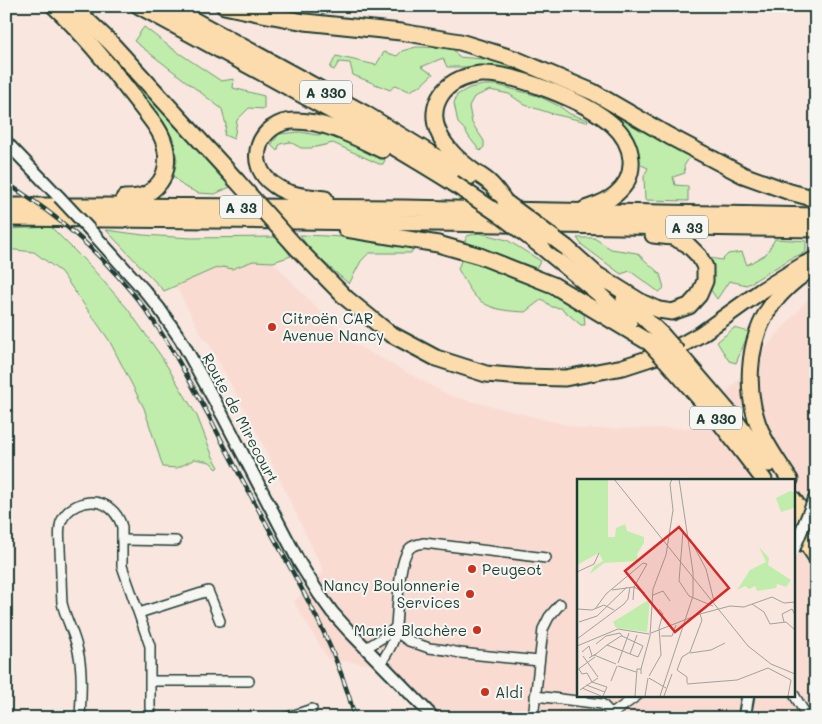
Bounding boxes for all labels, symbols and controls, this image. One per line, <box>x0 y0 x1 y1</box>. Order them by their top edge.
road number: A 330 <box>300 80 352 104</box>
road number: A 33 <box>220 196 262 218</box>
road number: A 33 <box>666 216 708 238</box>
place label: Citroën CAR Avenue Nancy <box>282 308 384 345</box>
marker: Citroën CAR Avenue Nancy <box>266 321 278 333</box>
street label: Route de Mirecourt <box>198 350 284 486</box>
road number: A 330 <box>690 406 742 429</box>
inset map <box>577 479 794 696</box>
place label: Peugeot <box>482 559 542 579</box>
marker: Peugeot <box>466 563 478 575</box>
place label: Nancy Boulonnerie Services <box>323 575 460 612</box>
marker: Nancy Boulonnerie Services <box>464 588 476 600</box>
place label: Marie Blachère <box>354 620 467 640</box>
marker: Marie Blachère <box>471 624 483 636</box>
place label: Aldi <box>495 682 523 702</box>
marker: Aldi <box>479 686 491 698</box>

